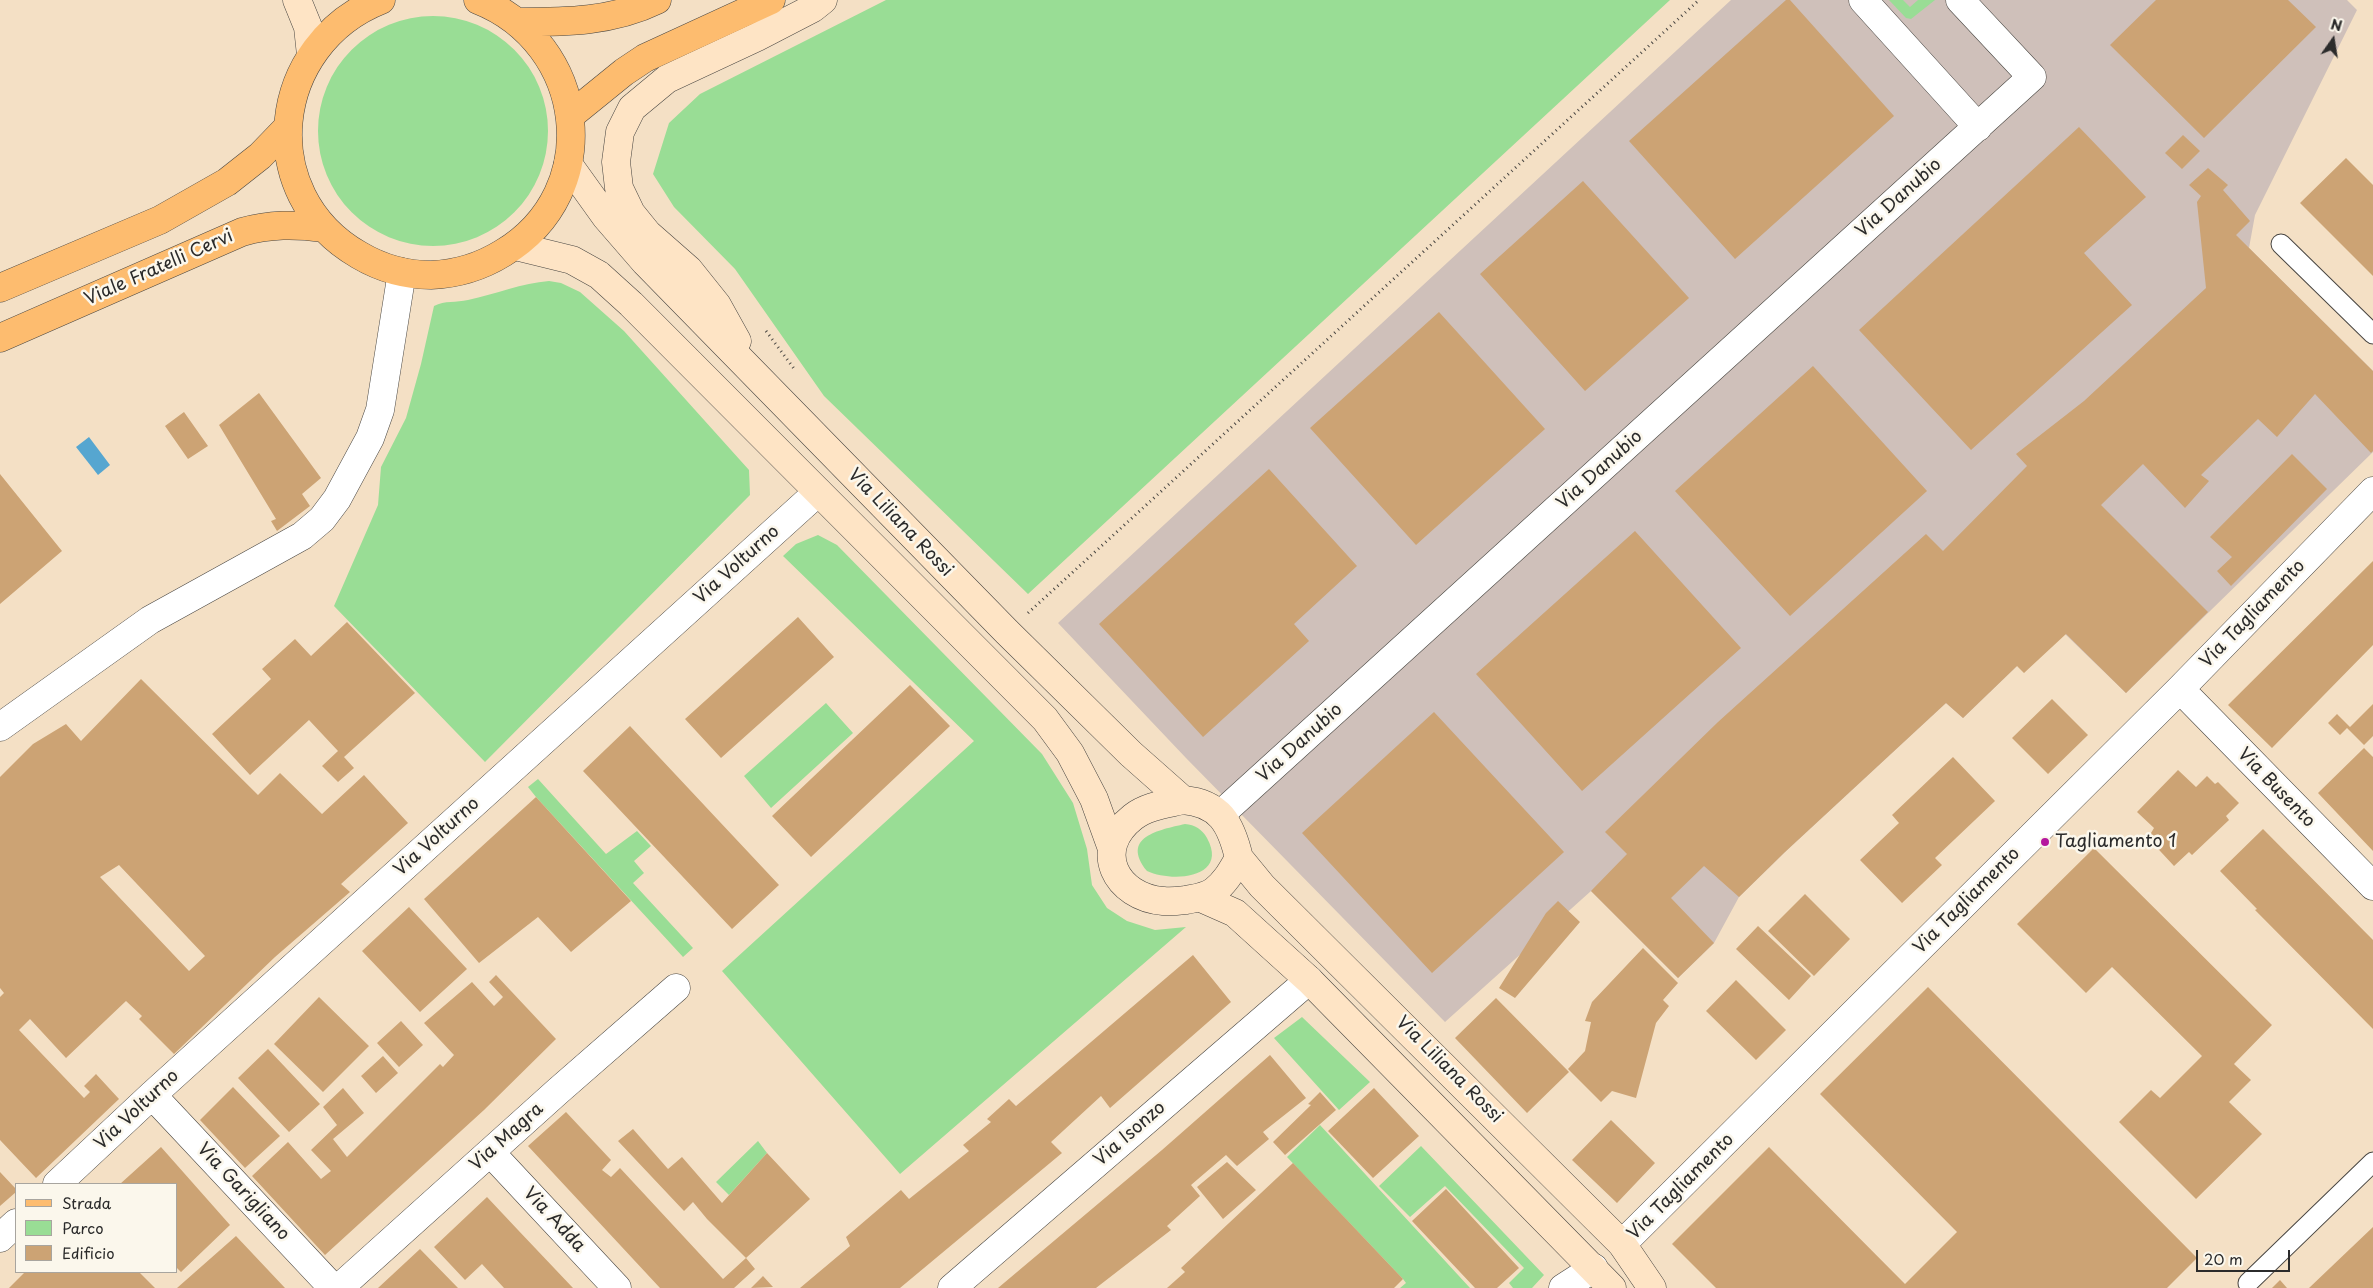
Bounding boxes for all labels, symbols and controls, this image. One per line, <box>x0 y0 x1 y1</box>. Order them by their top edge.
text: N <box>2329 13 2344 36</box>
north arrow <box>2308 15 2358 65</box>
street label: Via Danubio <box>1852 154 1946 242</box>
street label: Viale Fratelli Cervi <box>81 225 237 311</box>
street label: Via Danubio <box>1553 426 1647 514</box>
street label: Via Liliana Rossi <box>843 465 957 581</box>
street label: Via Volturno <box>690 521 784 609</box>
street label: Via Tagliamento <box>2196 556 2310 672</box>
street label: Via Danubio <box>1253 699 1347 787</box>
street label: Via Busento <box>2233 744 2319 832</box>
street label: Via Volturno <box>390 793 484 881</box>
place label: Tagliamento 1 <box>2055 831 2176 853</box>
marker: Tagliamento 1 <box>2039 836 2051 848</box>
street label: Via Tagliamento <box>1909 843 2025 959</box>
street label: Via Liliana Rossi <box>1391 1012 1507 1128</box>
street label: Via Volturno <box>90 1066 184 1154</box>
street label: Via Isonzo <box>1090 1097 1170 1171</box>
street label: Via Magra <box>466 1098 548 1176</box>
street label: Via Tagliamento <box>1623 1129 1739 1245</box>
street label: Via Garigliano <box>192 1139 294 1245</box>
legend <box>15 1183 178 1273</box>
street label: Via Adda <box>518 1183 590 1257</box>
text: Strada <box>62 1191 111 1214</box>
text: Parco <box>62 1216 104 1239</box>
scale bar <box>2198 1240 2292 1272</box>
text: Edificio <box>62 1241 115 1264</box>
text: 20 m <box>2204 1247 2243 1270</box>

